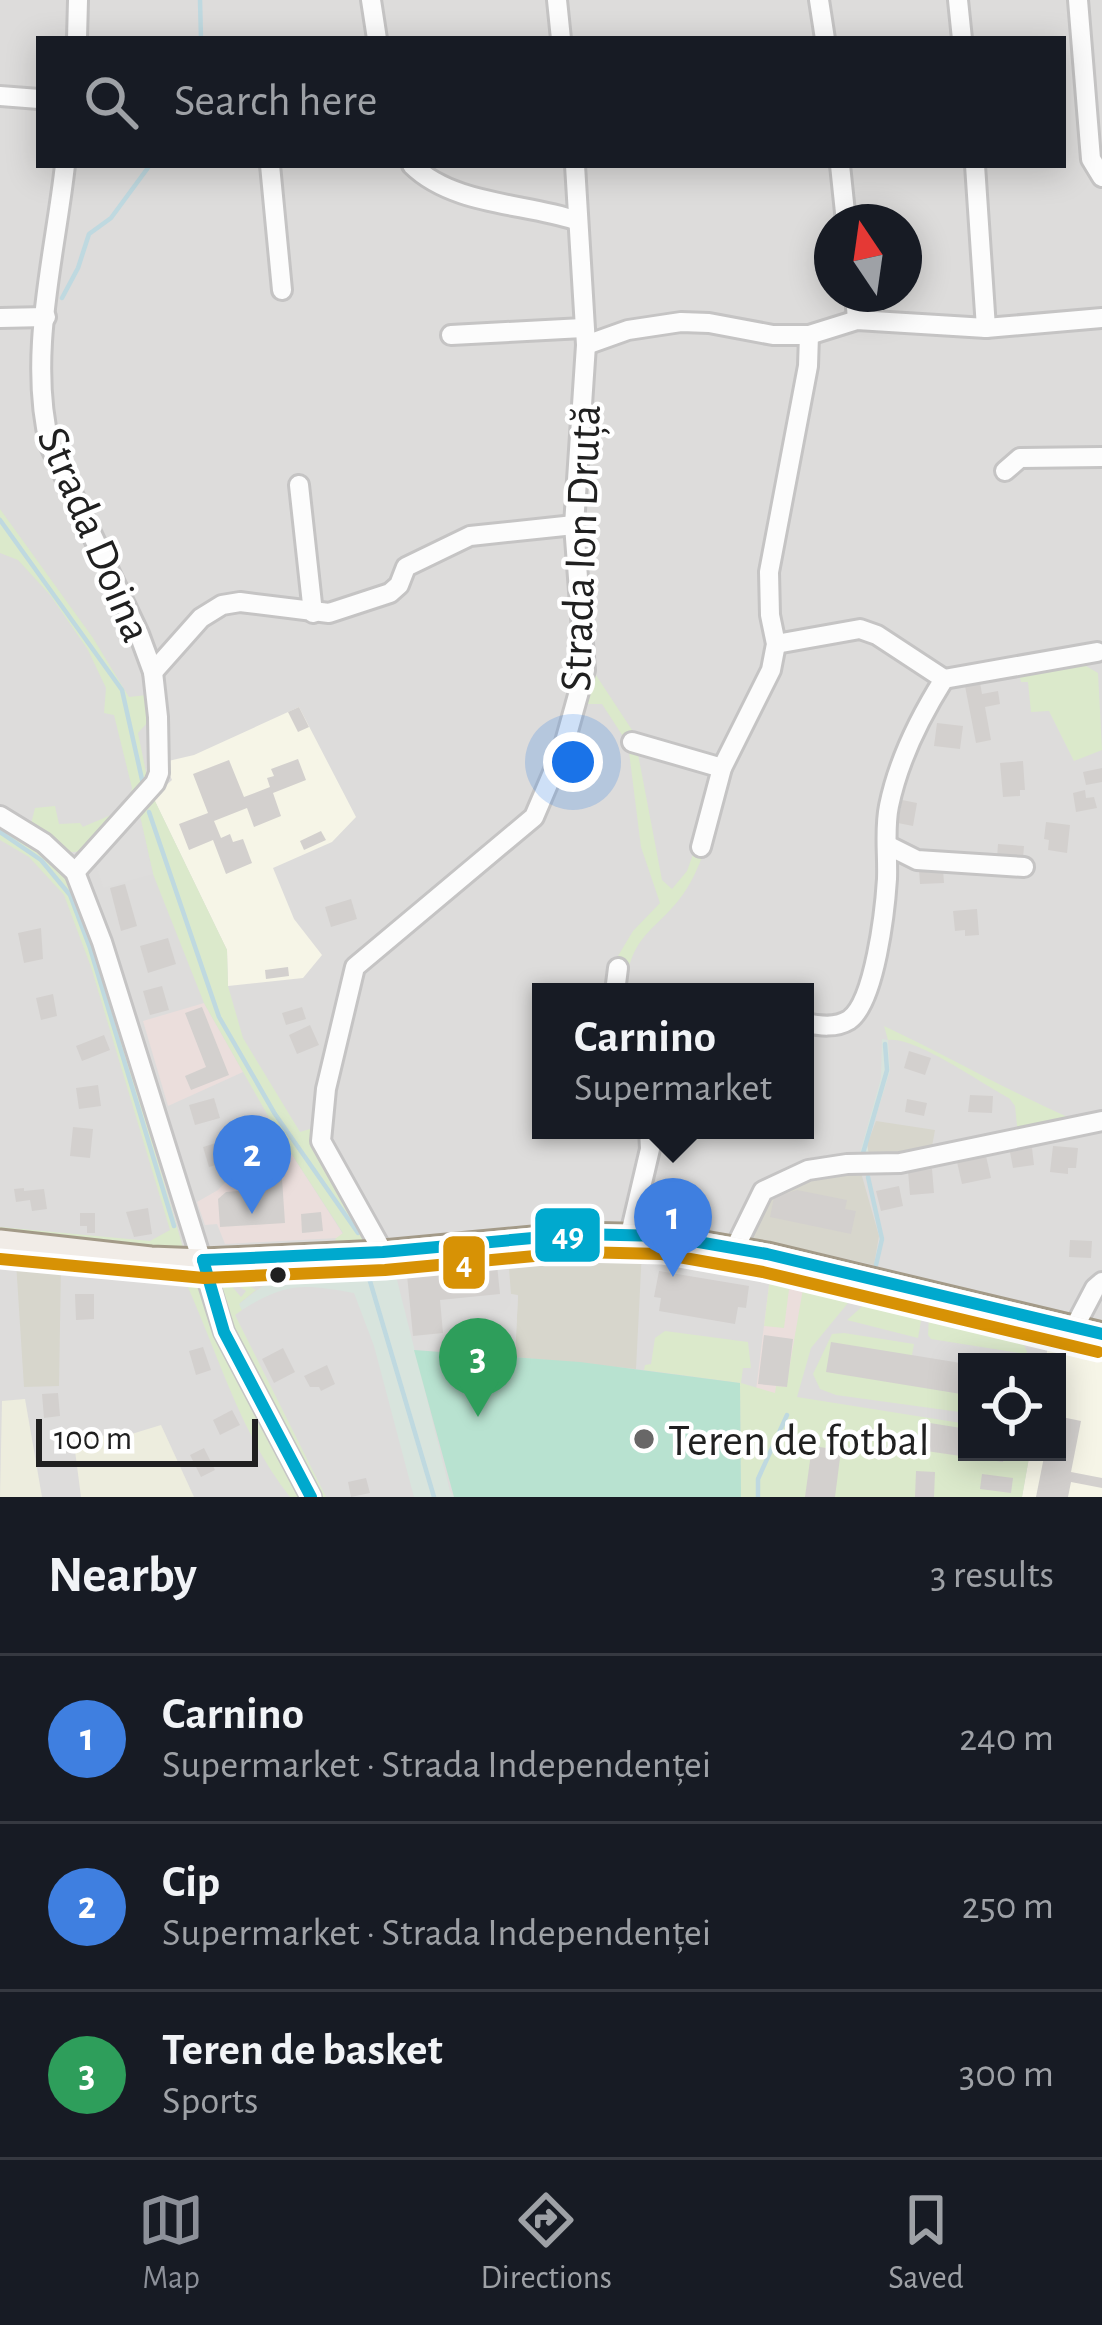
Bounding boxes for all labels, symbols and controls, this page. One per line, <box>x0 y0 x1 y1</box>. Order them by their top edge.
search box <box>36 36 1066 168</box>
icon: search <box>78 69 144 135</box>
text: Search here <box>174 79 377 124</box>
north arrow <box>814 204 922 312</box>
street label: Strada Ion Druță <box>554 404 611 692</box>
street label: Strada Doina <box>28 421 159 649</box>
your location <box>543 732 603 792</box>
popup <box>532 983 814 1139</box>
text: Carnino <box>574 1015 716 1060</box>
text: Supermarket <box>574 1069 772 1108</box>
pin: 2 <box>213 1115 291 1214</box>
pin: 1 <box>634 1178 712 1277</box>
line badge: 49 <box>533 1206 602 1264</box>
text: 49 <box>552 1220 584 1253</box>
line badge: 4 <box>441 1234 487 1291</box>
text: 4 <box>456 1248 472 1281</box>
unlabelled marker <box>267 1264 289 1286</box>
pin: 3 <box>439 1318 517 1417</box>
map controls <box>958 1353 1066 1461</box>
button: locate <box>958 1353 1066 1461</box>
scale bar <box>36 1413 258 1466</box>
place label: Teren de fotbal <box>668 1419 930 1464</box>
text: 100 m <box>54 1423 132 1456</box>
marker: Teren de fotbal <box>631 1426 657 1452</box>
text: Nearby <box>48 1550 197 1601</box>
text: 3 results <box>930 1556 1054 1595</box>
text: Carnino <box>162 1692 304 1737</box>
text: 1 <box>80 1719 94 1758</box>
text: 240 m <box>959 1719 1054 1758</box>
text: Supermarket · Strada Independenței <box>162 1746 711 1785</box>
text: Cip <box>162 1860 220 1905</box>
text: 2 <box>78 1887 96 1926</box>
text: 250 m <box>962 1887 1054 1926</box>
text: Supermarket · Strada Independenței <box>162 1914 711 1953</box>
text: Teren de basket <box>162 2028 443 2073</box>
text: 3 <box>79 2055 95 2094</box>
text: 300 m <box>959 2055 1054 2094</box>
text: Sports <box>162 2082 259 2121</box>
tab: Map <box>138 2187 204 2299</box>
tab: Directions <box>480 2187 612 2299</box>
tab: Saved <box>888 2187 964 2299</box>

